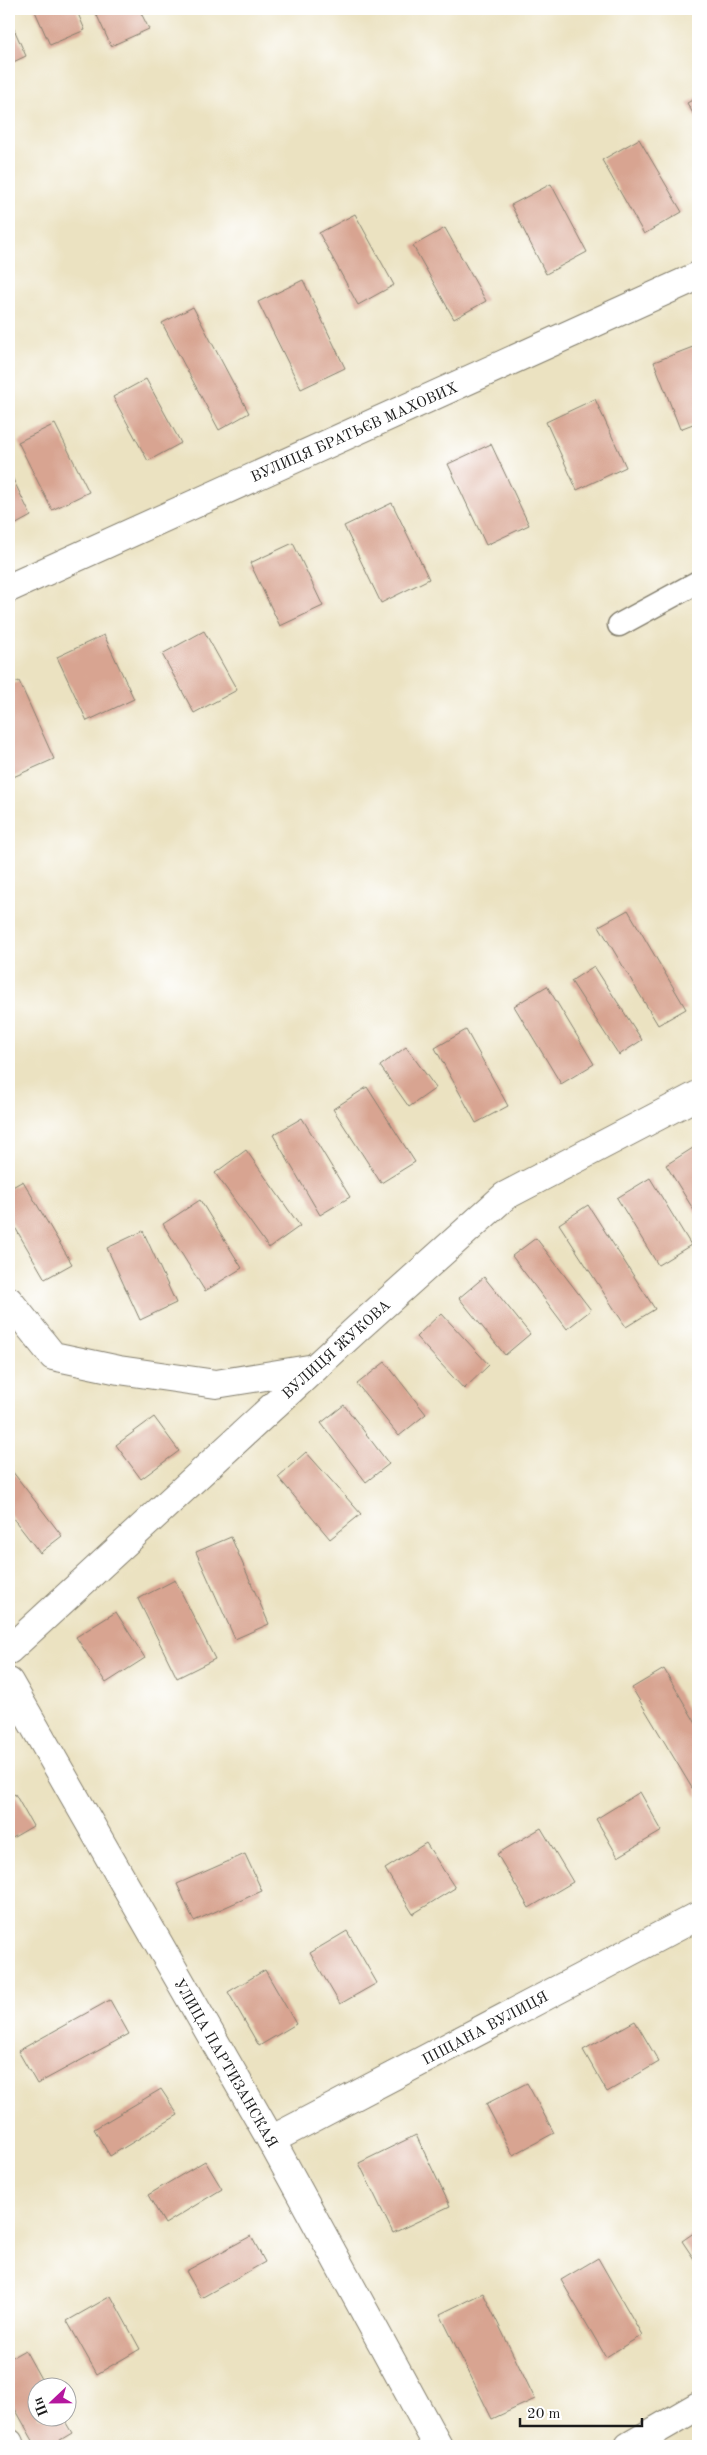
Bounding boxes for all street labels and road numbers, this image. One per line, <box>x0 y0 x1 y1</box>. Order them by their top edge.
street label: ВУЛИЦЯ БРАТЬЄВ МАХОВИХ <box>249 381 460 486</box>
street label: ВУЛИЦЯ ЖУКОВА <box>280 1297 394 1402</box>
street label: УЛИЦА ПАРТИЗАНСКАЯ <box>170 1977 279 2151</box>
street label: ПІЩАНА ВУЛИЦЯ <box>420 1990 551 2069</box>

